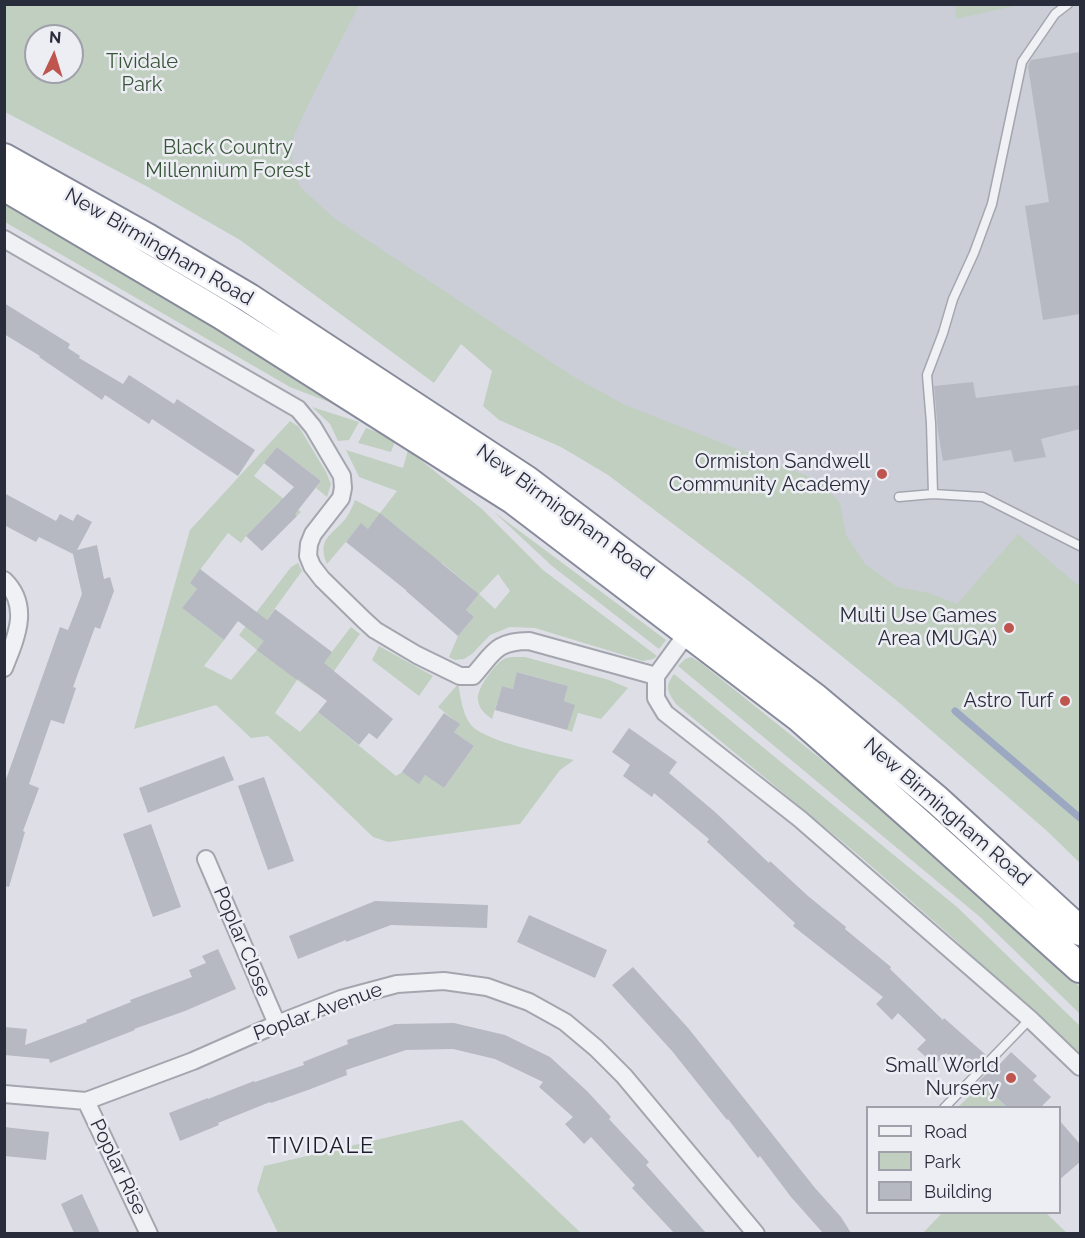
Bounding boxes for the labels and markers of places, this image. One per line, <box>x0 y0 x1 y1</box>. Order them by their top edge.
place label: Ormiston Sandwell Community Academy <box>669 450 870 497</box>
marker: Ormiston Sandwell Community Academy <box>875 467 889 481</box>
place label: Multi Use Games Area (MUGA) <box>840 604 997 651</box>
marker: Multi Use Games Area (MUGA) <box>1002 621 1016 635</box>
place label: Astro Turf <box>964 689 1053 713</box>
marker: Astro Turf <box>1058 694 1072 708</box>
place label: Small World Nursery <box>885 1054 999 1101</box>
marker: Small World Nursery <box>1004 1071 1018 1085</box>

